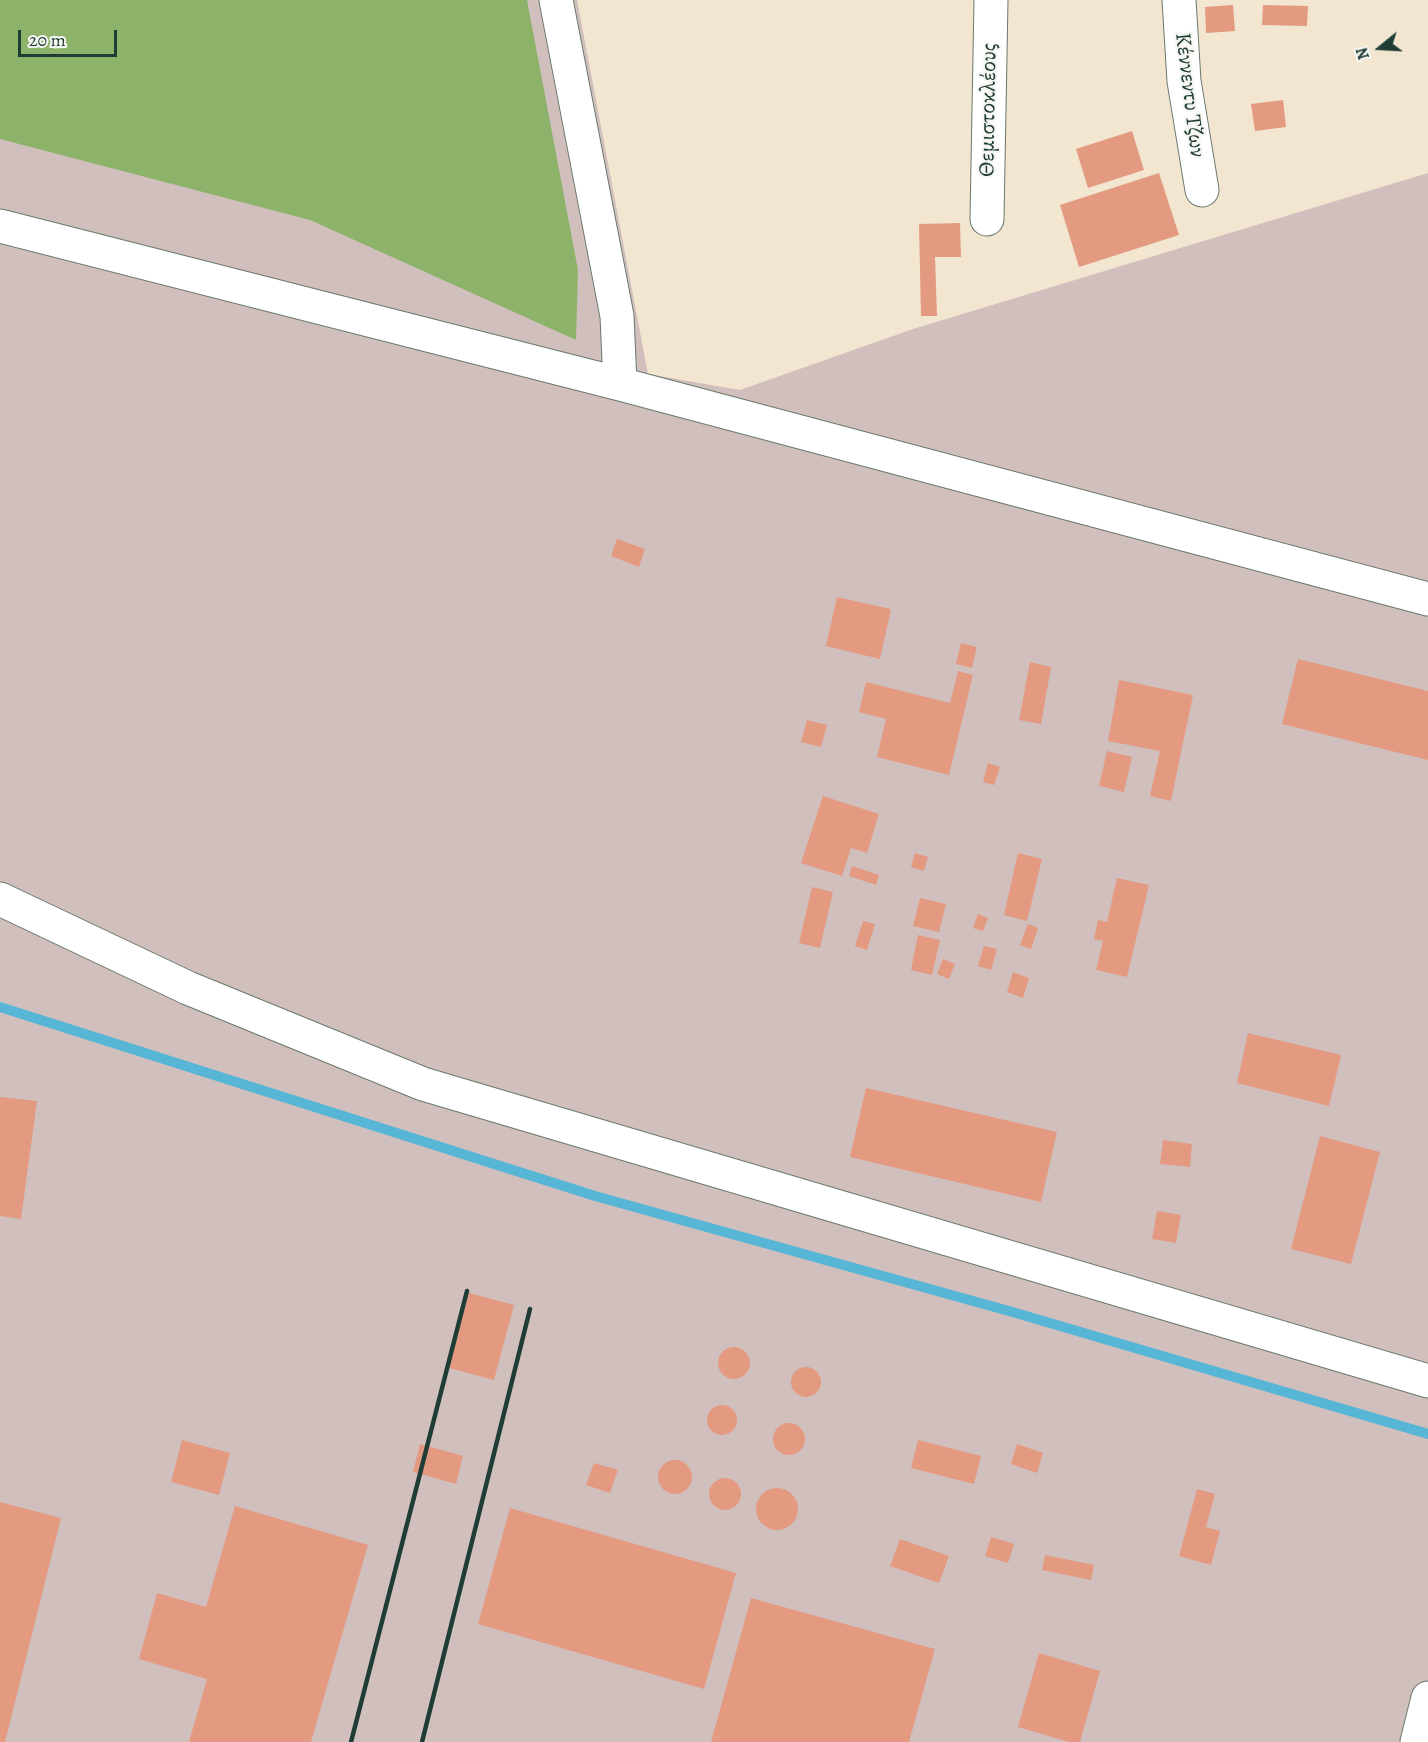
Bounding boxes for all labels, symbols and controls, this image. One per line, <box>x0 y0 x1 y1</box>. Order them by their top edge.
scale bar <box>21 18 120 56</box>
north arrow <box>1350 18 1410 78</box>
text: 20 m <box>29 28 66 52</box>
street label: Κέννεντυ Τζων <box>1168 31 1210 159</box>
street label: Θεμιστοκλέους <box>975 43 1003 177</box>
text: N <box>1351 45 1375 63</box>

